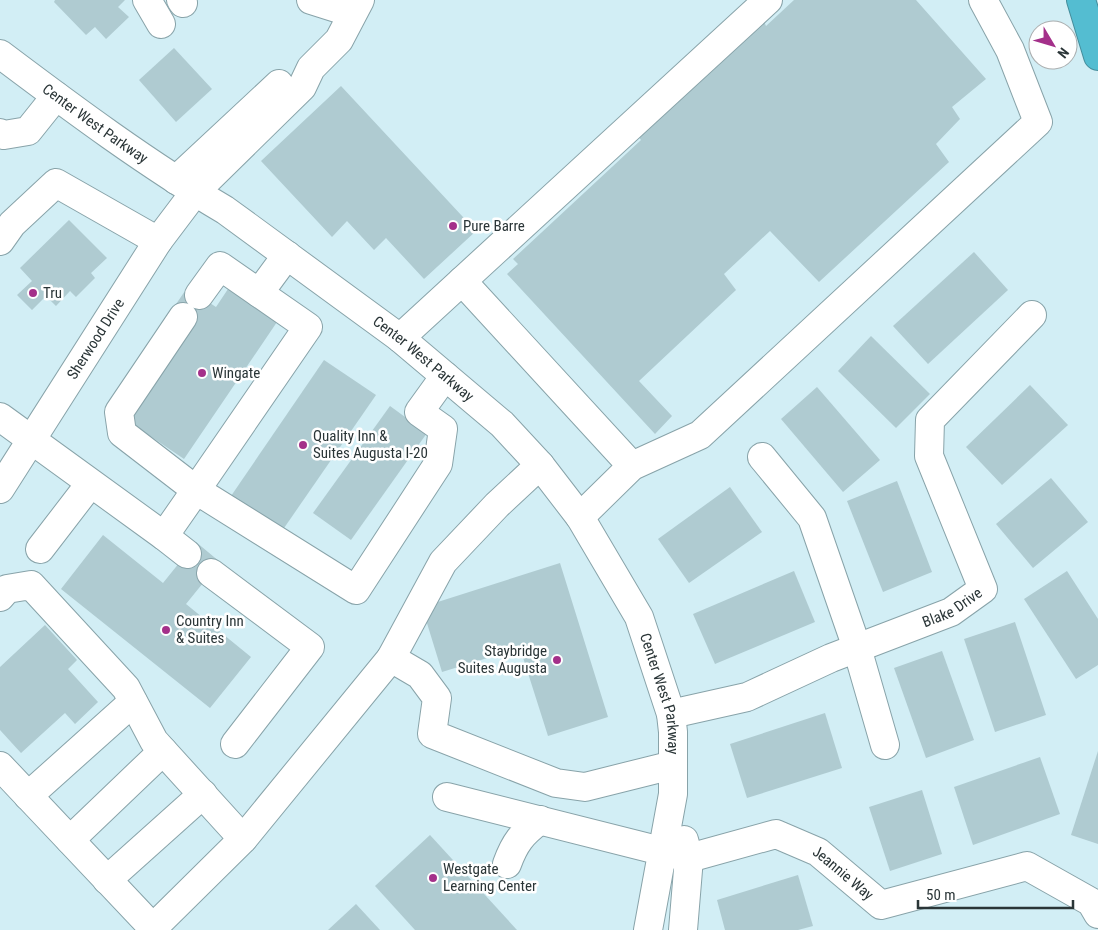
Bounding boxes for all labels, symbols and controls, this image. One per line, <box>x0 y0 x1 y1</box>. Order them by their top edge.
north arrow <box>1028 20 1078 70</box>
text: N <box>1054 45 1072 61</box>
street label: Center West Parkway <box>39 80 151 167</box>
place label: Pure Barre <box>463 217 525 235</box>
marker: Pure Barre <box>447 220 459 232</box>
place label: Tru <box>43 284 62 302</box>
marker: Tru <box>27 287 39 299</box>
street label: Sherwood Drive <box>63 295 128 383</box>
street label: Center West Parkway <box>369 312 478 405</box>
place label: Wingate <box>212 364 260 382</box>
marker: Wingate <box>196 367 208 379</box>
place label: Quality Inn & Suites Augusta I-20 <box>313 427 428 462</box>
marker: Quality Inn & Suites Augusta I-20 <box>297 439 309 451</box>
street label: Blake Drive <box>920 584 985 631</box>
place label: Country Inn & Suites <box>176 612 244 647</box>
marker: Country Inn & Suites <box>160 624 172 636</box>
street label: Center West Parkway <box>636 631 682 755</box>
place label: Staybridge Suites Augusta <box>458 642 547 677</box>
marker: Staybridge Suites Augusta <box>551 654 563 666</box>
street label: Jeannie Way <box>810 842 877 904</box>
place label: Westgate Learning Center <box>443 860 537 895</box>
marker: Westgate Learning Center <box>427 872 439 884</box>
scale bar <box>918 878 1073 910</box>
text: 50 m <box>926 886 956 904</box>

